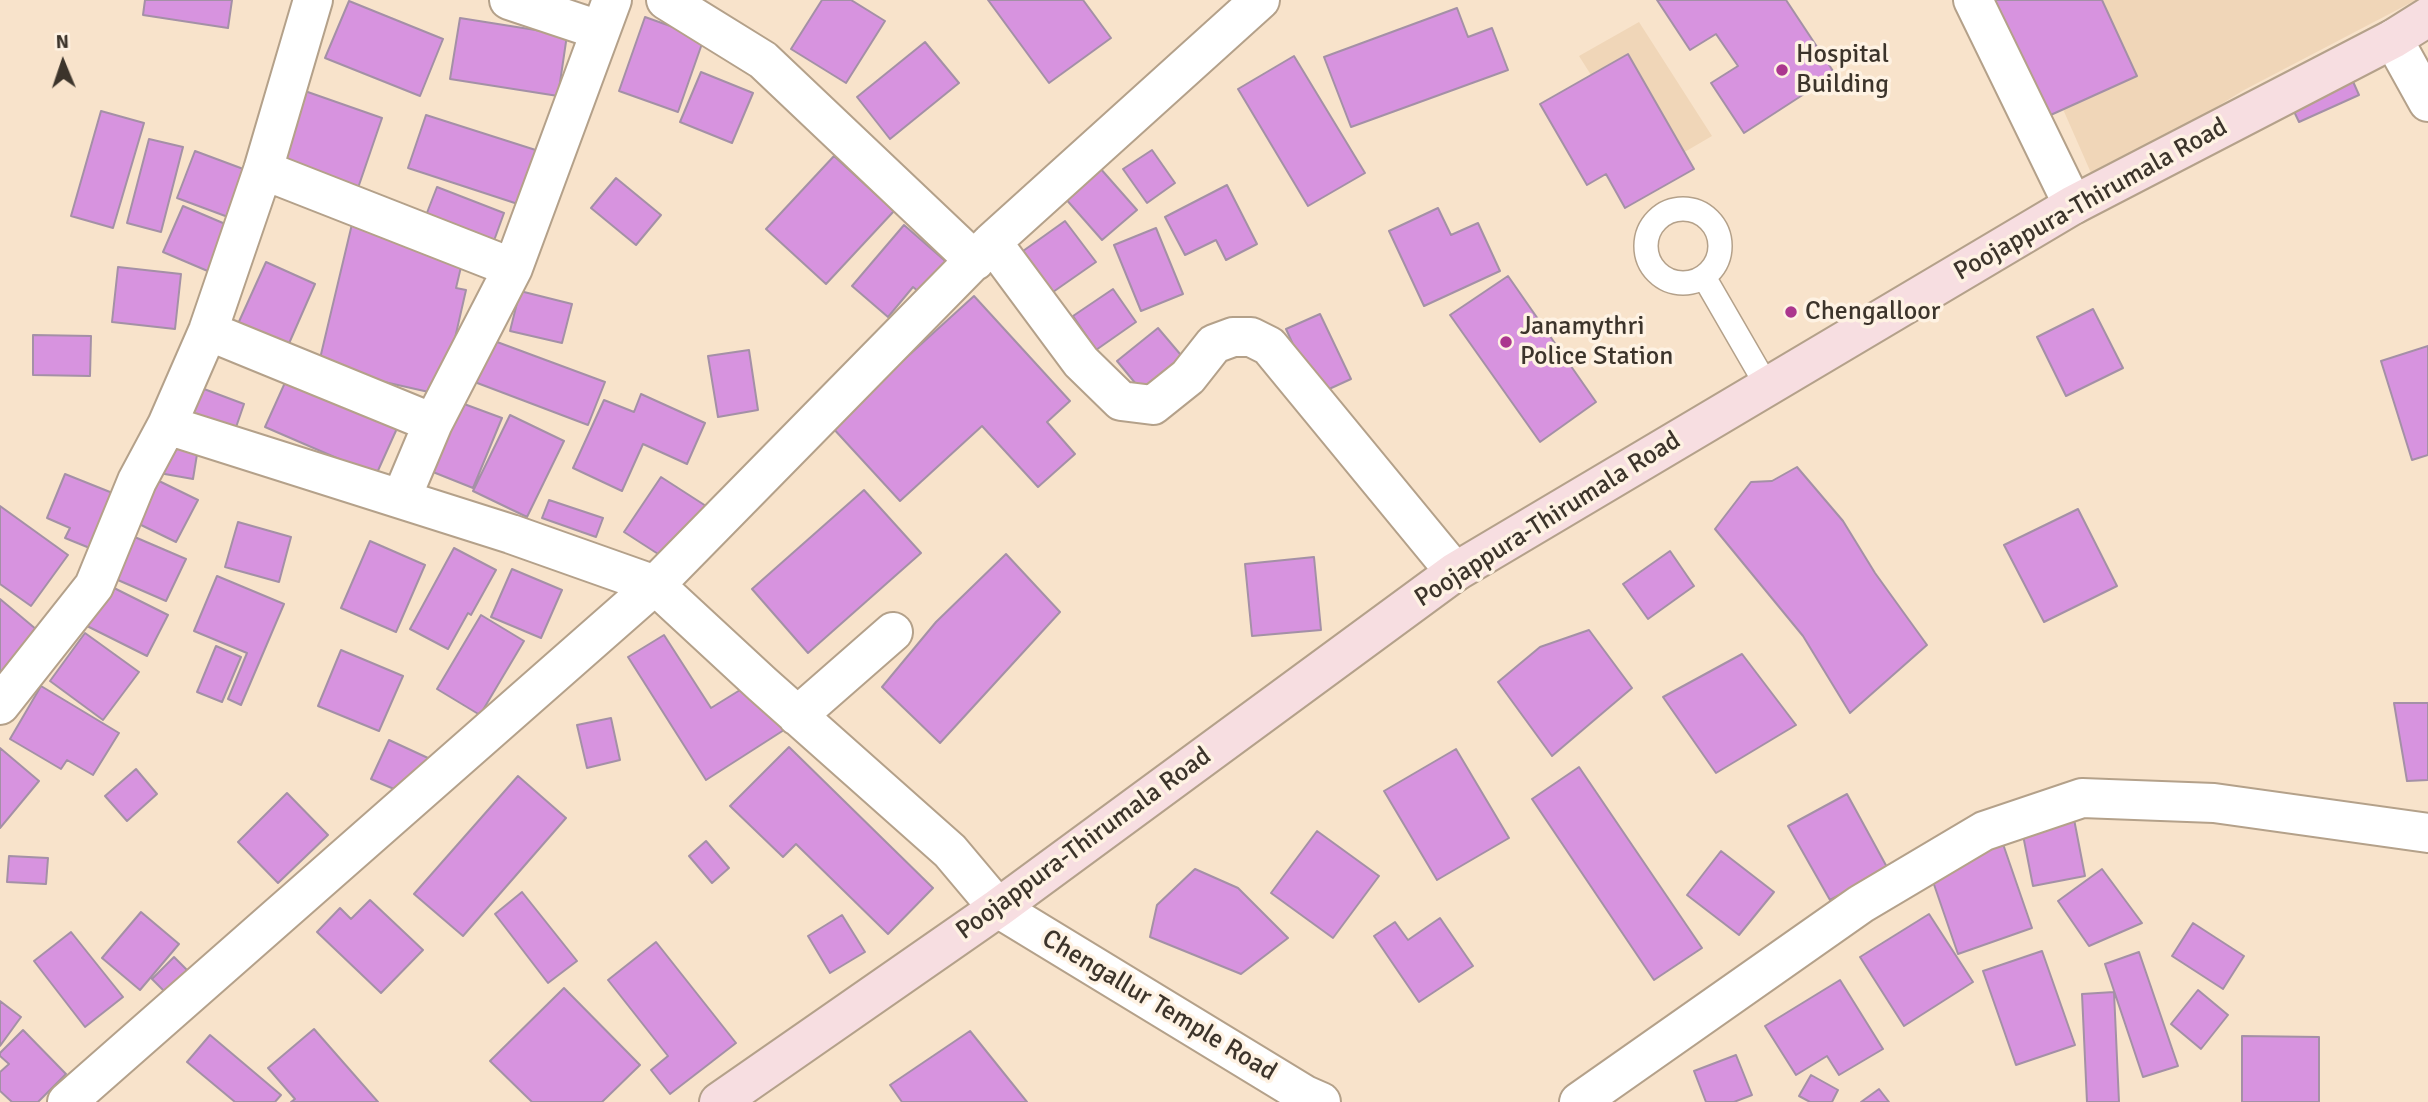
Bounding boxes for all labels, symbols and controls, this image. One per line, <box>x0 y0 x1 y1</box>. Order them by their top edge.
north arrow <box>28 28 98 98</box>
text: N <box>55 30 69 54</box>
place label: Hospital Building <box>1796 39 1889 100</box>
marker: Hospital Building <box>1774 62 1790 78</box>
street label: Poojappura-Thirumala Road <box>1949 112 2233 288</box>
place label: Chengalloor <box>1805 296 1940 328</box>
marker: Chengalloor <box>1783 304 1799 320</box>
place label: Janamythri Police Station <box>1520 311 1673 372</box>
marker: Janamythri Police Station <box>1498 334 1514 350</box>
street label: Poojappura-Thirumala Road <box>1409 425 1687 615</box>
street label: Poojappura-Thirumala Road <box>950 741 1218 947</box>
street label: Chengallur Temple Road <box>1036 924 1282 1088</box>

